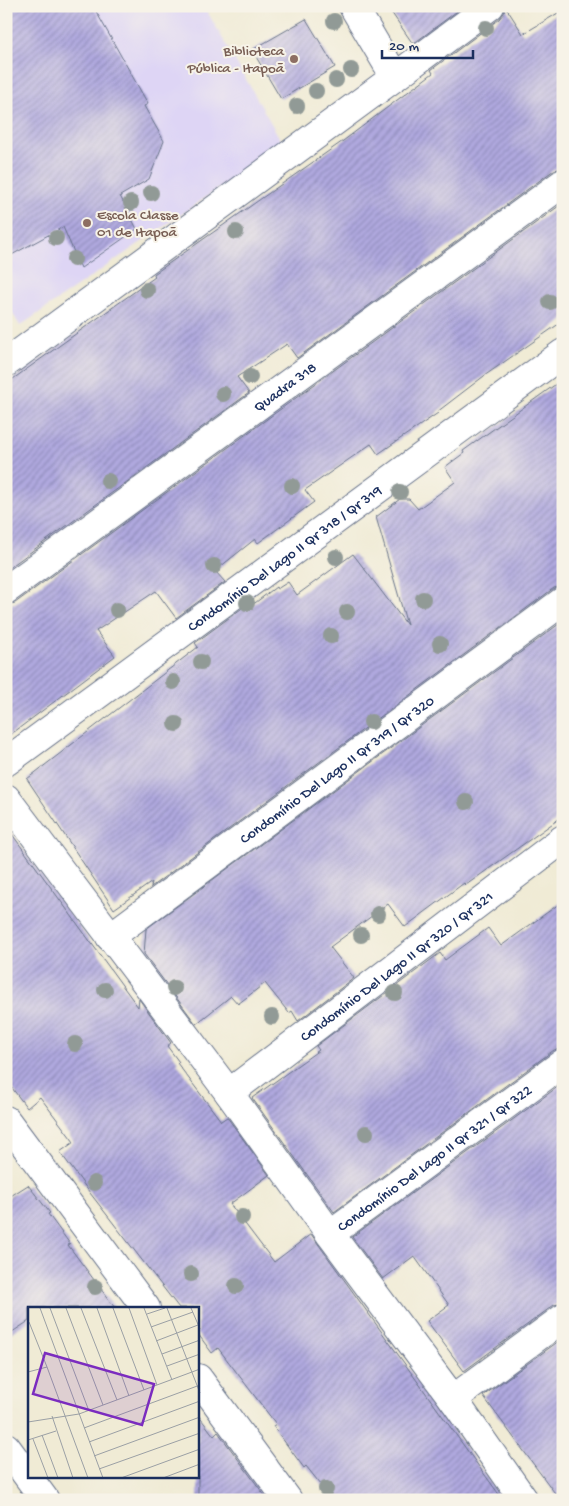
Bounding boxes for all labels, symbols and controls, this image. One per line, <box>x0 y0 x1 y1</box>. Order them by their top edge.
scale bar <box>382 28 473 60</box>
text: 20 m <box>389 38 419 56</box>
place label: Biblioteca Pública - Itapoã <box>186 43 285 78</box>
marker: Biblioteca Pública - Itapoã <box>288 53 300 65</box>
place label: Escola Classe 01 de Itapoã <box>97 207 179 242</box>
marker: Escola Classe 01 de Itapoã <box>81 217 93 229</box>
street label: Quadra 318 <box>251 359 321 417</box>
street label: Condomínio Del Lago II Qr 318 / Qr 319 <box>185 482 386 637</box>
street label: Condomínio Del Lago II Qr 319 / Qr 320 <box>237 692 439 849</box>
street label: Condomínio Del Lago II Qr 320 / Qr 321 <box>297 888 497 1047</box>
street label: Condomínio Del Lago II Qr 321 / Qr 322 <box>334 1082 536 1237</box>
inset map <box>28 1307 199 1478</box>

